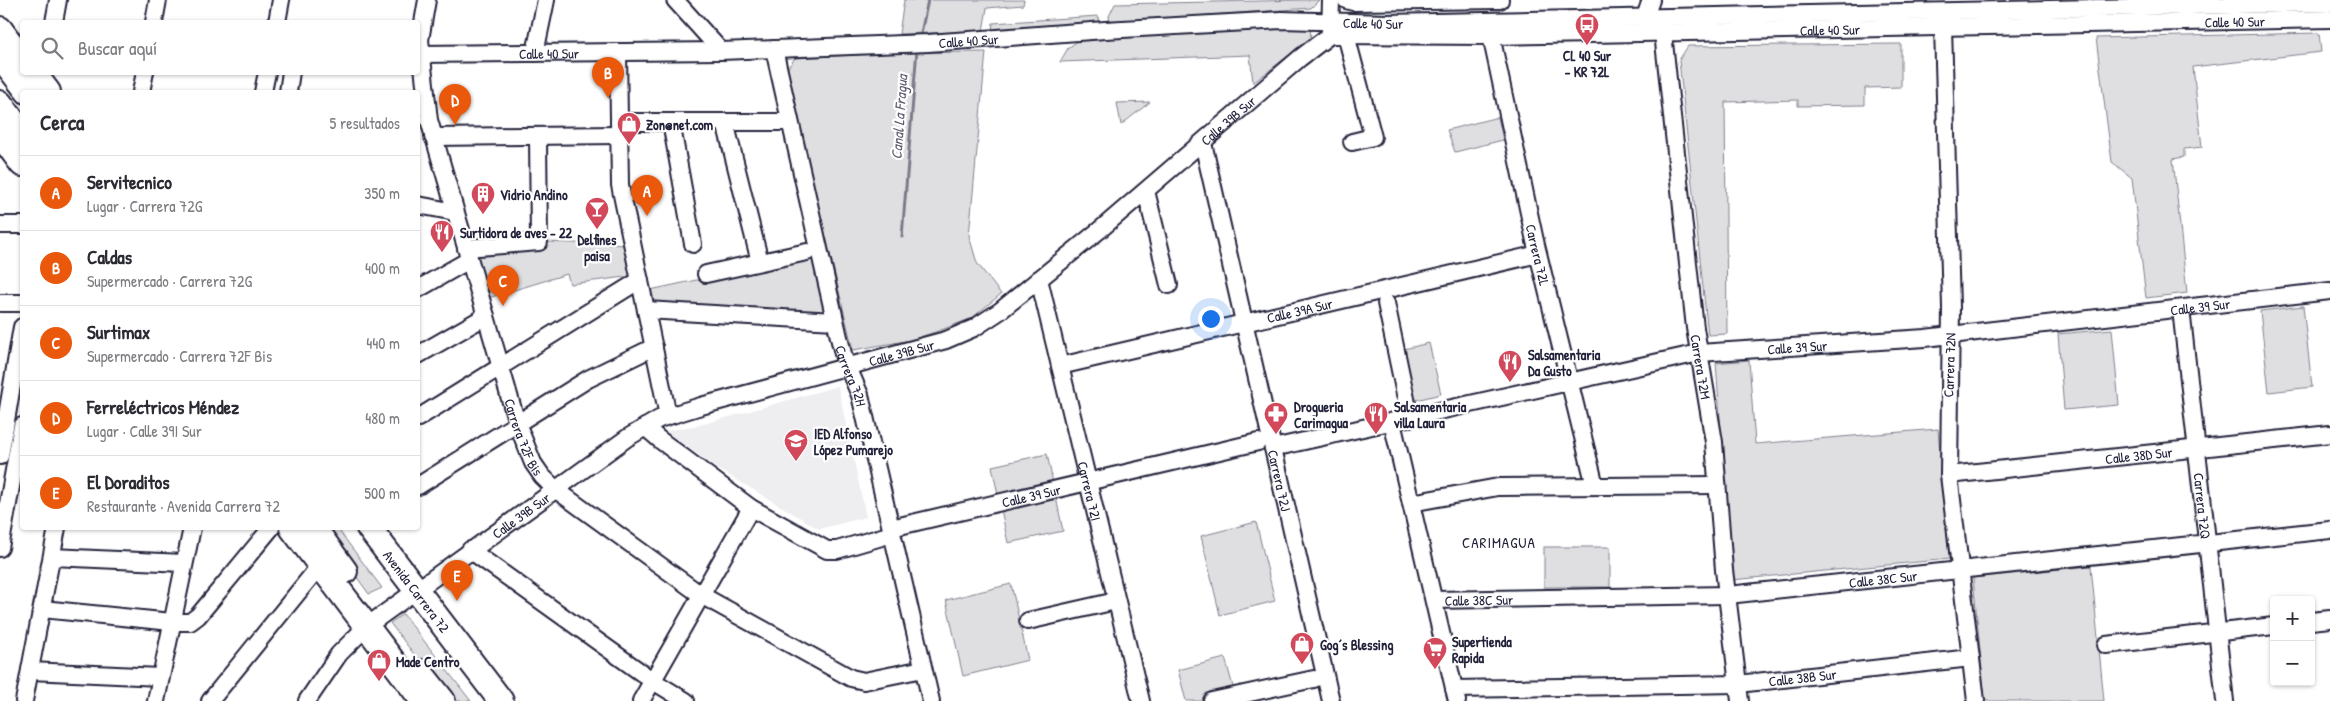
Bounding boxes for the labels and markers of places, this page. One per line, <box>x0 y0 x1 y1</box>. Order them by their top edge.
bus stop icon: CL 40 Sur - KR 72L <box>1574 12 1600 46</box>
place label: CL 40 Sur - KR 72L <box>1563 46 1612 81</box>
pin: B <box>592 57 624 98</box>
pin: D <box>439 84 471 125</box>
shop icon: Zon@net.com <box>616 111 642 145</box>
place label: Zon@net.com <box>646 115 714 134</box>
pin: A <box>631 175 663 216</box>
building icon: Vidrio Andino <box>470 181 496 215</box>
place label: Vidrio Andino <box>500 185 568 204</box>
bar icon: Delfines paisa <box>584 196 610 230</box>
restaurant icon: Surtidora de aves - 22 <box>429 219 455 253</box>
place label: Surtidora de aves - 22 <box>460 223 573 242</box>
place label: Delfines paisa <box>578 230 617 267</box>
pin: C <box>487 265 519 306</box>
place label: Salsamentaria Da Gusto <box>1528 345 1601 380</box>
restaurant icon: Salsamentaria Da Gusto <box>1497 349 1523 383</box>
place label: Drogueria Carimagua <box>1294 397 1349 434</box>
place label: Salsamentaria villa Laura <box>1393 397 1467 432</box>
pharmacy icon: Drogueria Carimagua <box>1263 401 1289 435</box>
restaurant icon: Salsamentaria villa Laura <box>1363 401 1389 435</box>
place label: IED Alfonso López Pumarejo <box>814 424 893 461</box>
school or university icon: IED Alfonso López Pumarejo <box>783 428 809 462</box>
pin: E <box>441 560 473 601</box>
shop icon: Gog´s Blessing <box>1289 631 1315 665</box>
place label: Supertienda Rapida <box>1452 632 1512 669</box>
place label: Gog´s Blessing <box>1320 635 1394 656</box>
supermarket icon: Supertienda Rapida <box>1422 636 1448 670</box>
shop icon: Made Centro <box>366 648 392 682</box>
place label: Made Centro <box>396 652 460 671</box>

